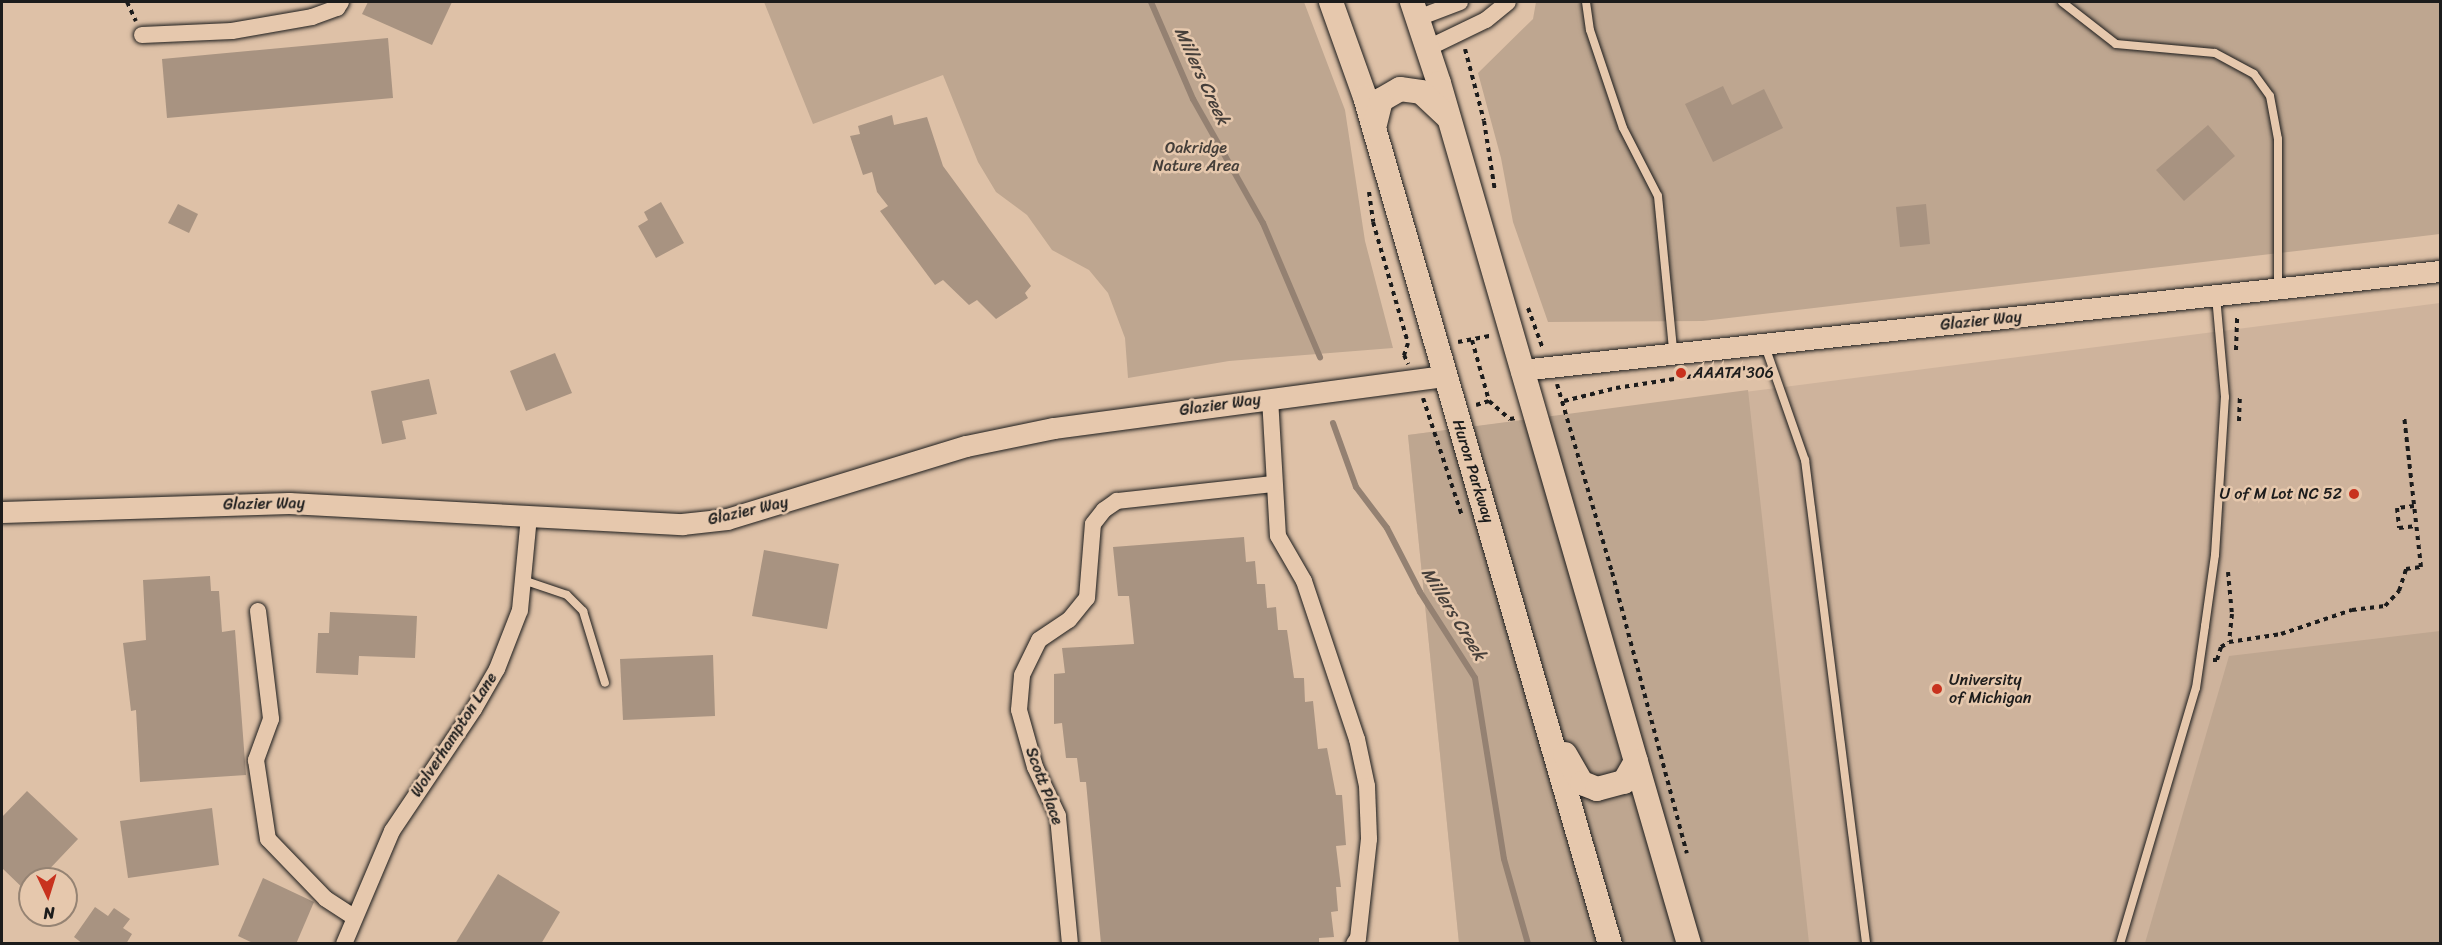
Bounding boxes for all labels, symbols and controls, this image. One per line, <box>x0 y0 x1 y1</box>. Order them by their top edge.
water label: Millers Creek <box>1170 23 1234 129</box>
park label: Oakridge Nature Area <box>1153 138 1239 176</box>
street label: Glazier Way <box>1939 307 2023 335</box>
place label: AAATA 306 <box>1693 363 1774 383</box>
marker: AAATA 306 <box>1674 366 1688 380</box>
street label: Glazier Way <box>1178 390 1262 420</box>
street label: Huron Parkway <box>1448 417 1498 525</box>
place label: U of M Lot NC 52 <box>2220 484 2342 504</box>
marker: U of M Lot NC 52 <box>2347 487 2361 501</box>
street label: Glazier Way <box>706 492 790 530</box>
street label: Glazier Way <box>223 494 305 514</box>
water label: Millers Creek <box>1417 563 1491 665</box>
street label: Wolverhampton Lane <box>407 669 501 801</box>
place label: University of Michigan <box>1949 670 2031 708</box>
marker: University of Michigan <box>1930 682 1944 696</box>
street label: Scott Place <box>1021 744 1067 828</box>
north arrow <box>18 867 78 927</box>
text: N <box>43 899 56 928</box>

